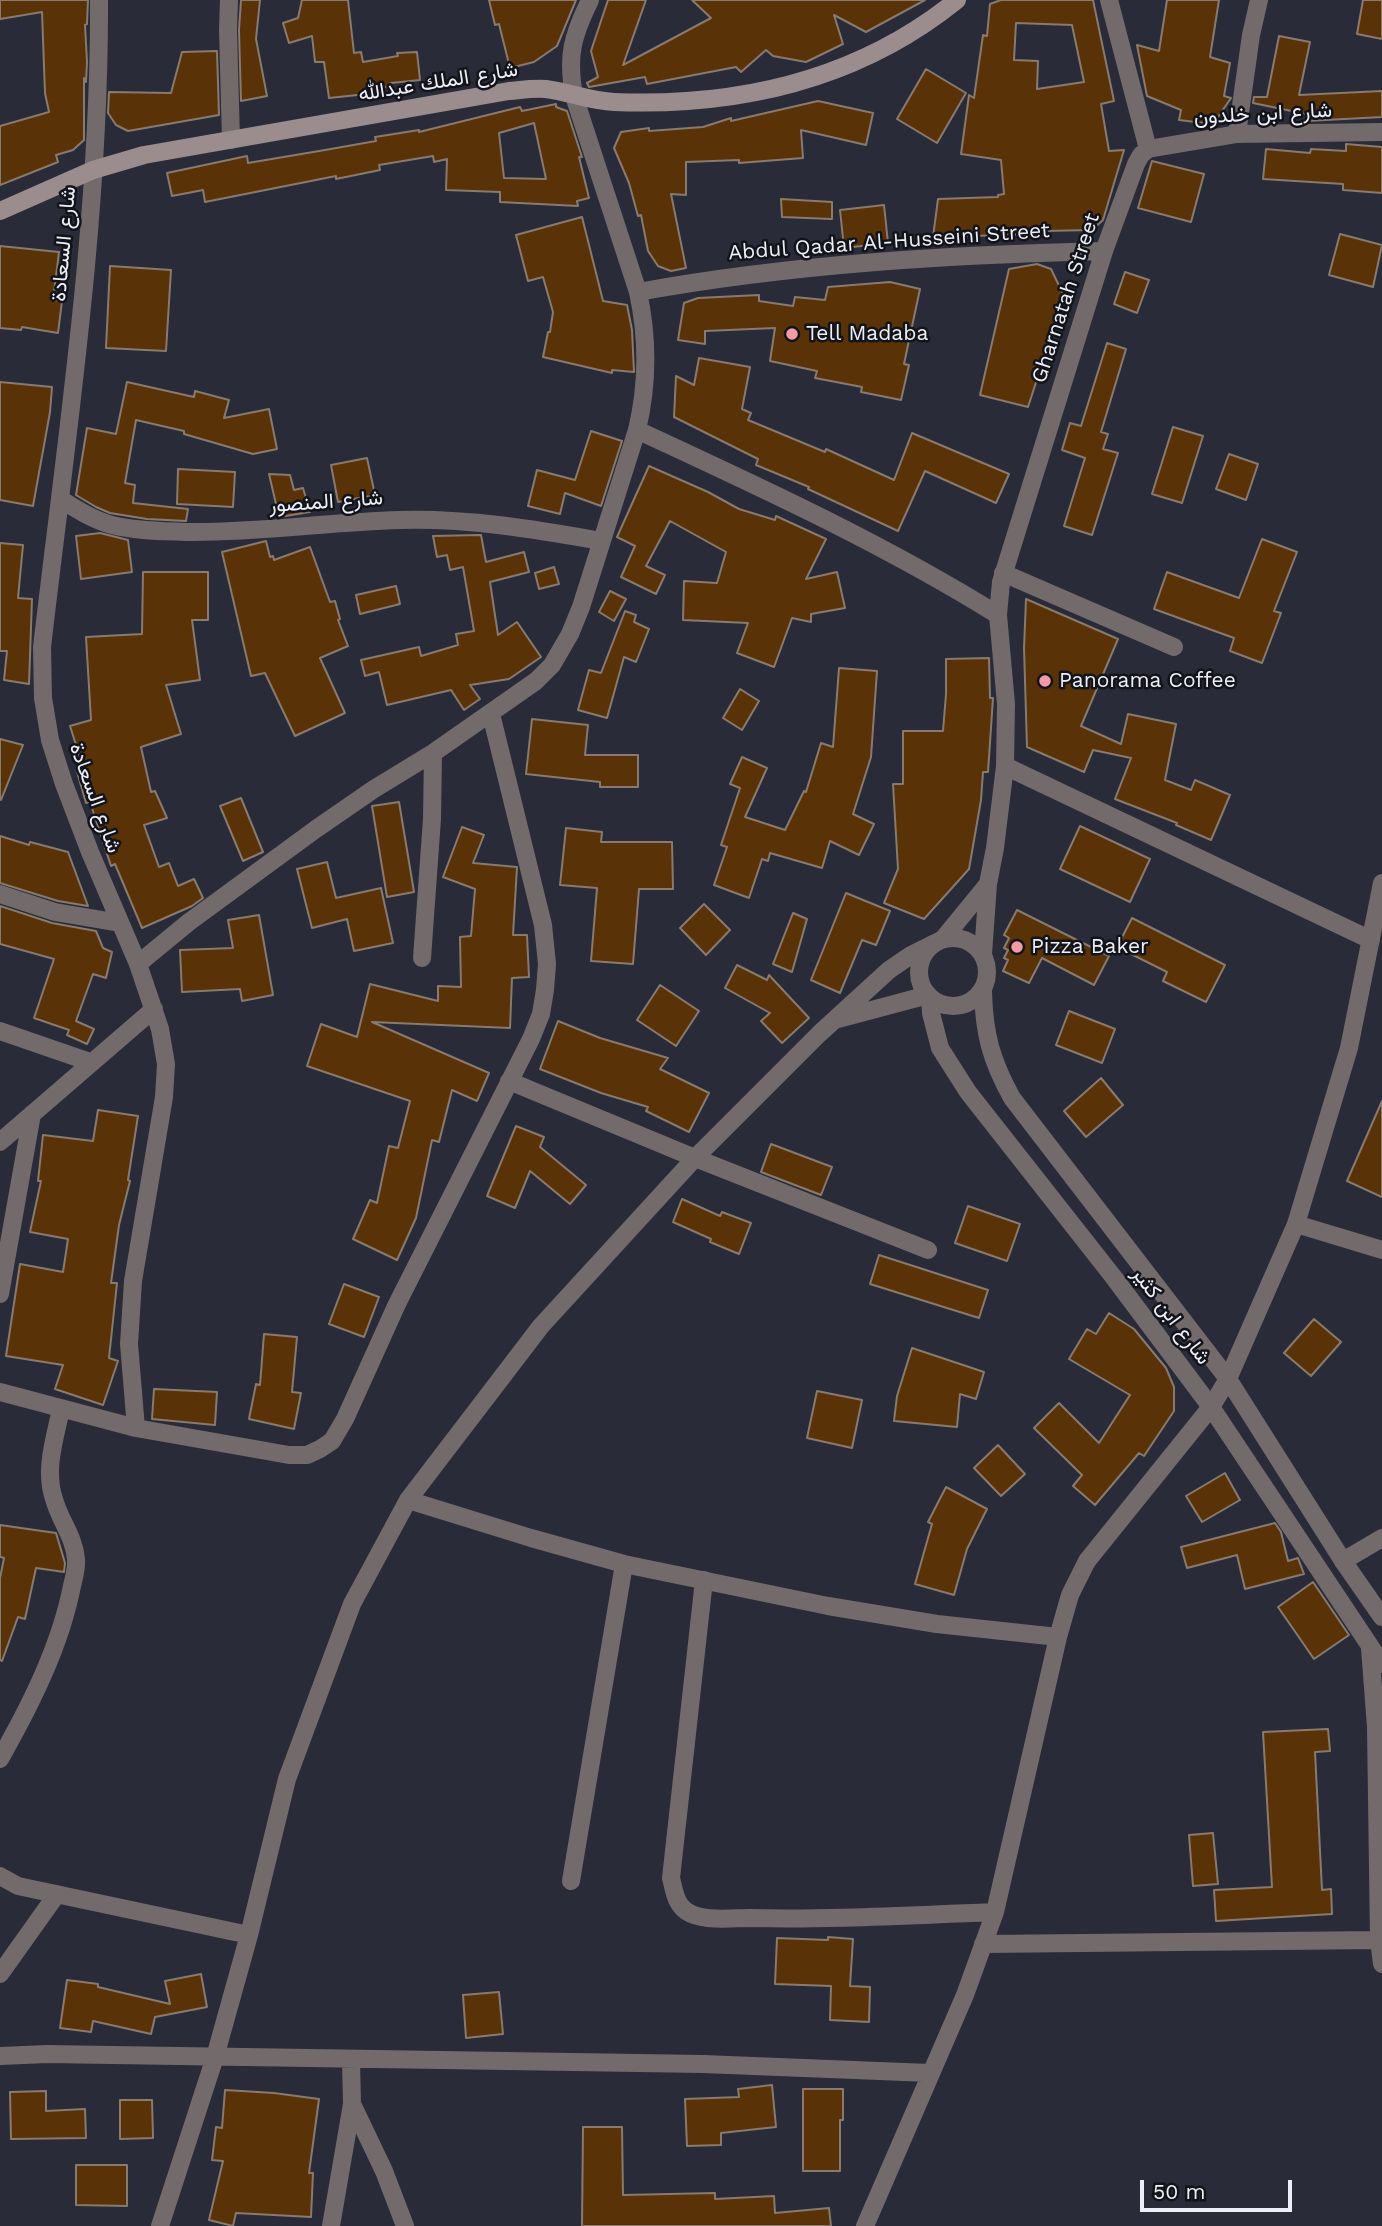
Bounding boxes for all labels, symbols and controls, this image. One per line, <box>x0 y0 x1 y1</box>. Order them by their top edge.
street label: شارع الملك عبدالله <box>356 57 520 107</box>
street label: شارع ابن خلدون <box>1193 98 1333 130</box>
street label: شارع السعادة <box>46 185 82 303</box>
street label: Gharnatah Street <box>1027 210 1105 386</box>
street label: Abdul Qadar Al-Husseini Street <box>727 218 1051 266</box>
place label: Tell Madaba <box>806 321 928 347</box>
marker: Tell Madaba <box>784 326 800 342</box>
street label: شارع المنصور <box>268 485 384 519</box>
place label: Panorama Coffee <box>1059 668 1236 694</box>
marker: Panorama Coffee <box>1037 673 1053 689</box>
street label: شارع السعادة <box>63 739 127 857</box>
place label: Pizza Baker <box>1031 934 1149 960</box>
marker: Pizza Baker <box>1009 939 1025 955</box>
street label: شارع ابن كثير <box>1126 1262 1216 1370</box>
scale bar <box>1144 2166 1296 2210</box>
text: 50 m <box>1153 2179 1205 2204</box>

